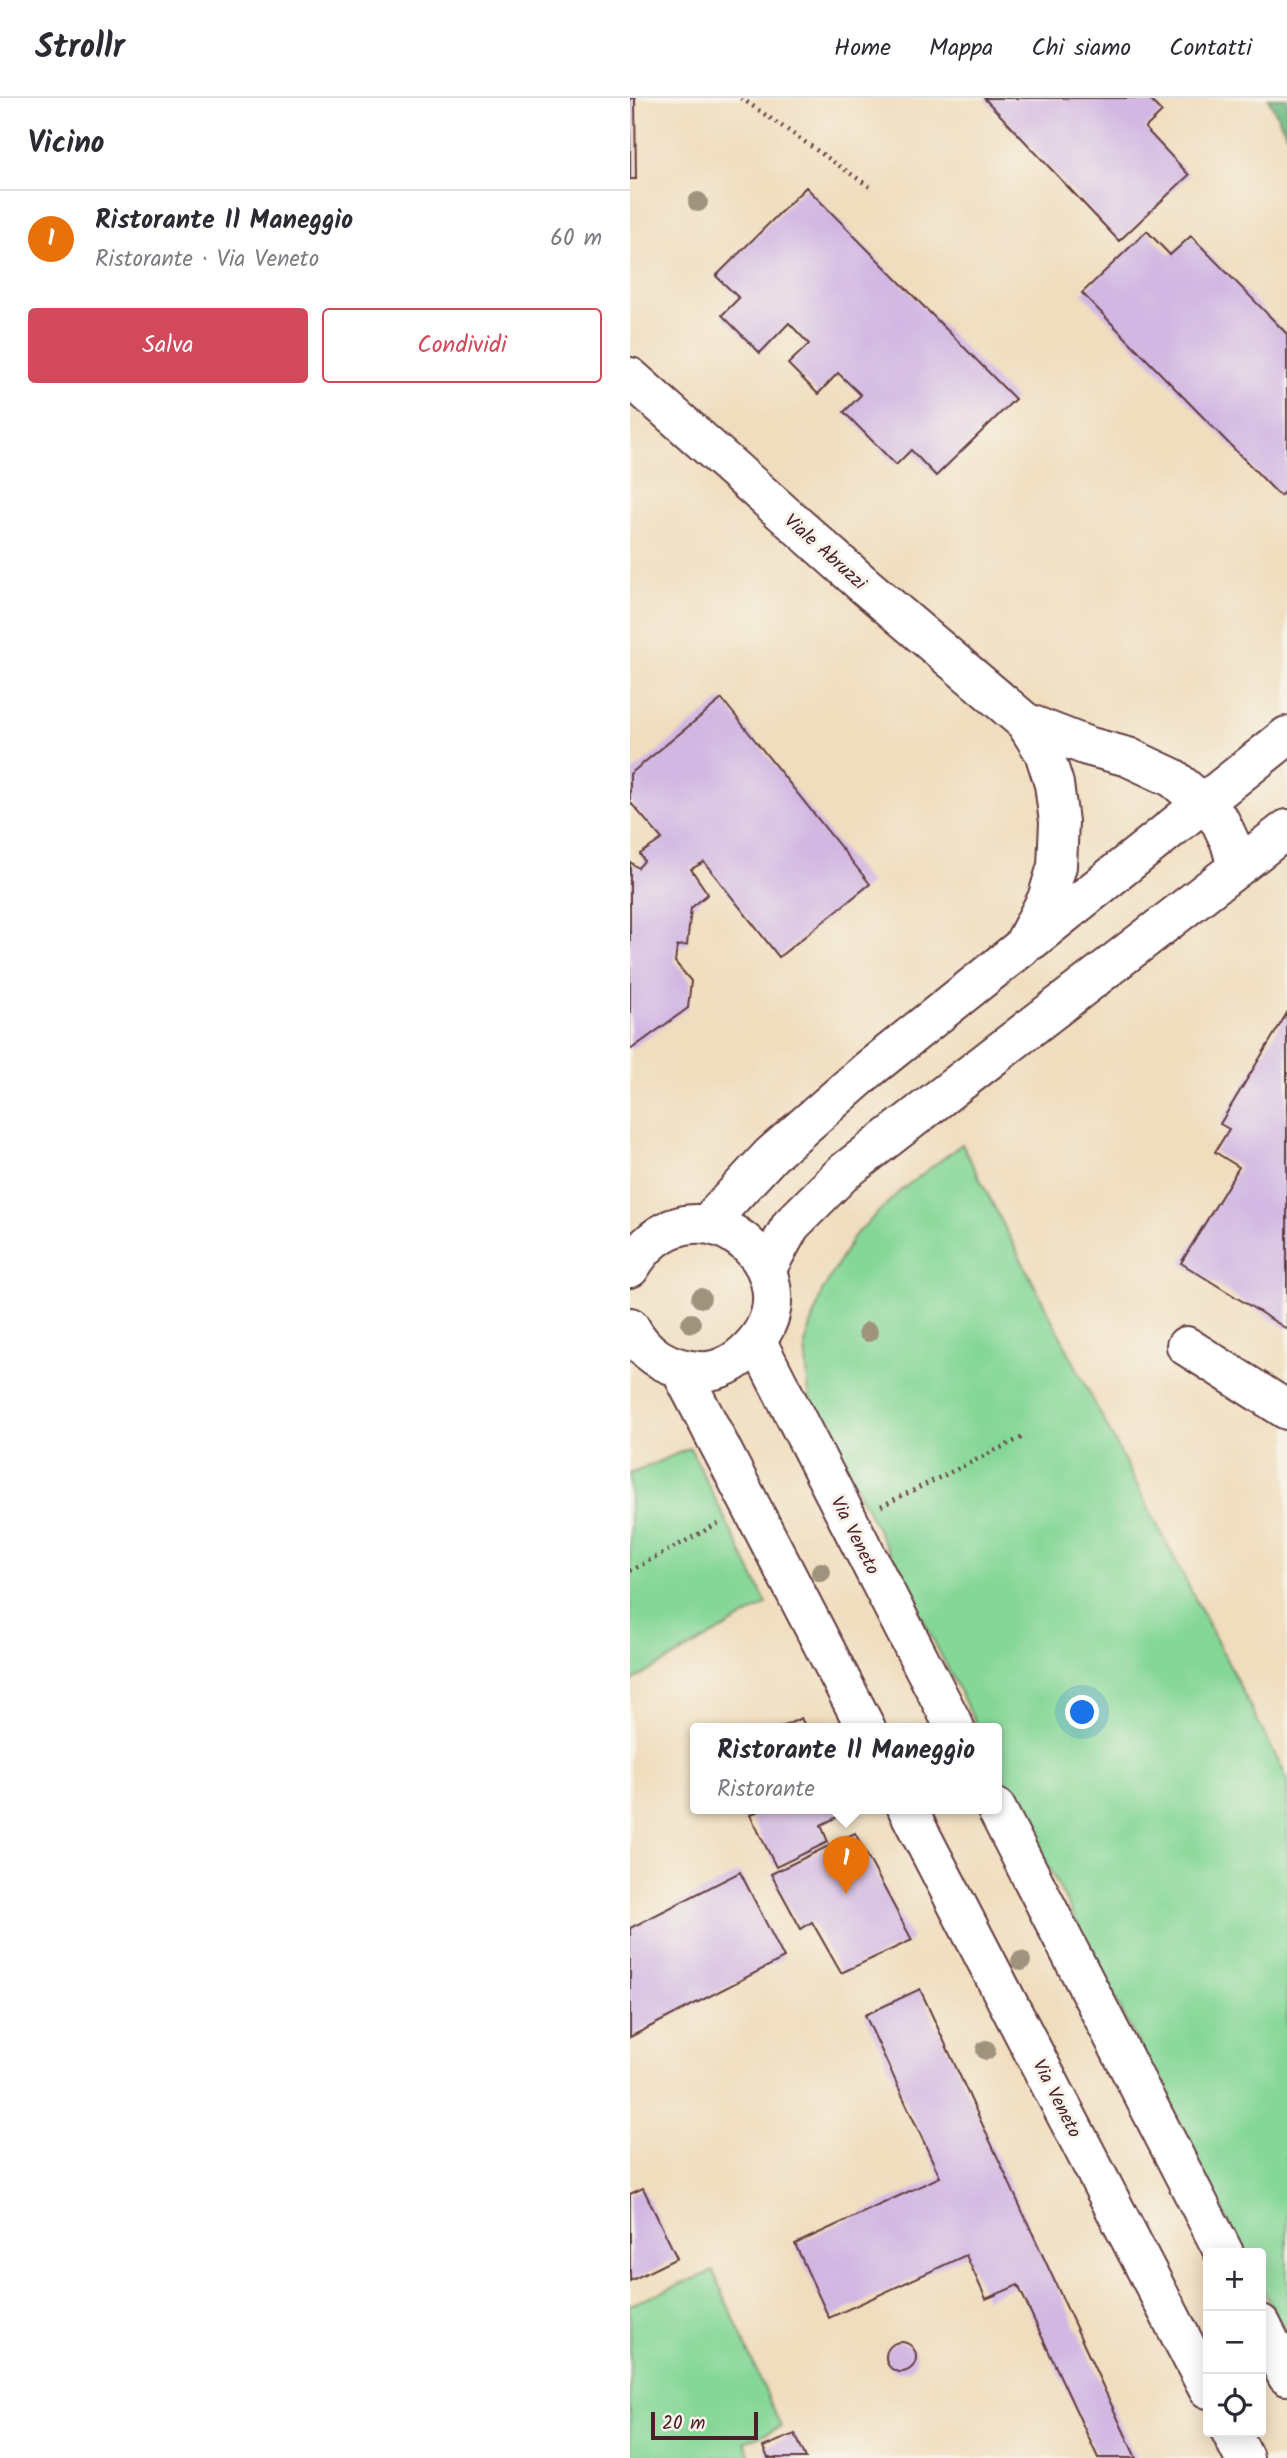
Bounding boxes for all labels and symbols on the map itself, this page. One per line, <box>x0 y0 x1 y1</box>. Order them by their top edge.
street label: Viale Abruzzi <box>777 507 874 599</box>
street label: Via Veneto <box>822 1491 887 1580</box>
your location <box>1065 1695 1099 1729</box>
pin: 1 <box>823 1836 869 1894</box>
street label: Via Veneto <box>1024 2054 1089 2143</box>
scale bar <box>651 2409 758 2441</box>

